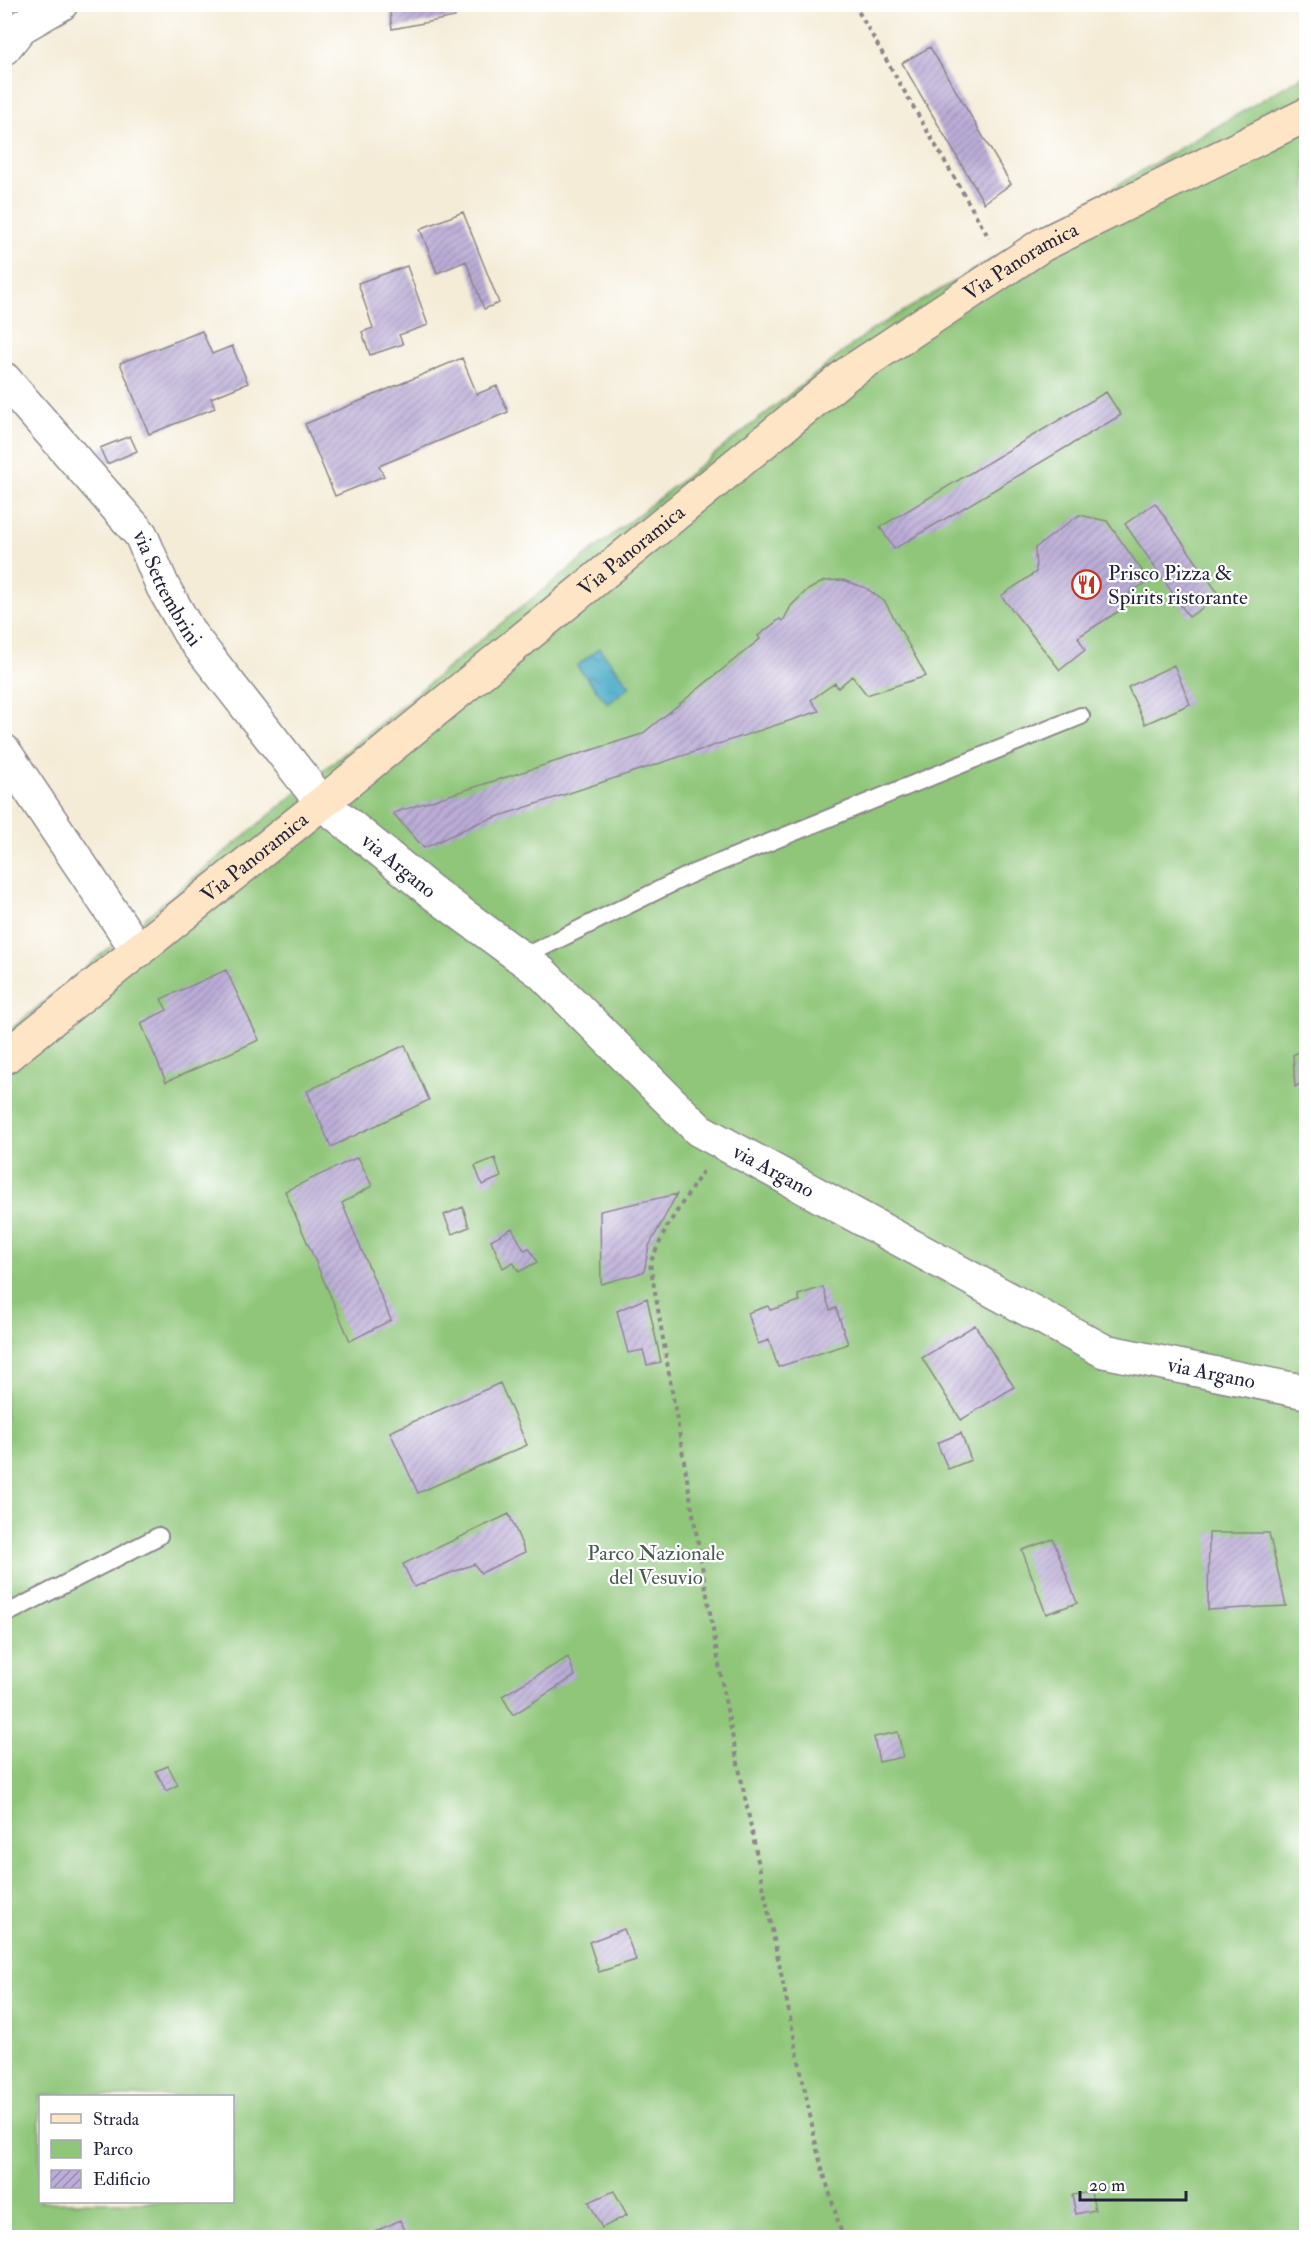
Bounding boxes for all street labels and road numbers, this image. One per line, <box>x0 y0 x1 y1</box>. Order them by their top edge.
street label: Via Panoramica <box>958 216 1083 307</box>
street label: Via Panoramica <box>572 498 690 602</box>
street label: via Settembrini <box>127 525 208 652</box>
street label: Via Panoramica <box>195 806 314 908</box>
street label: via Argano <box>355 826 442 904</box>
street label: via Argano <box>727 1137 819 1204</box>
street label: via Argano <box>1164 1351 1258 1395</box>

